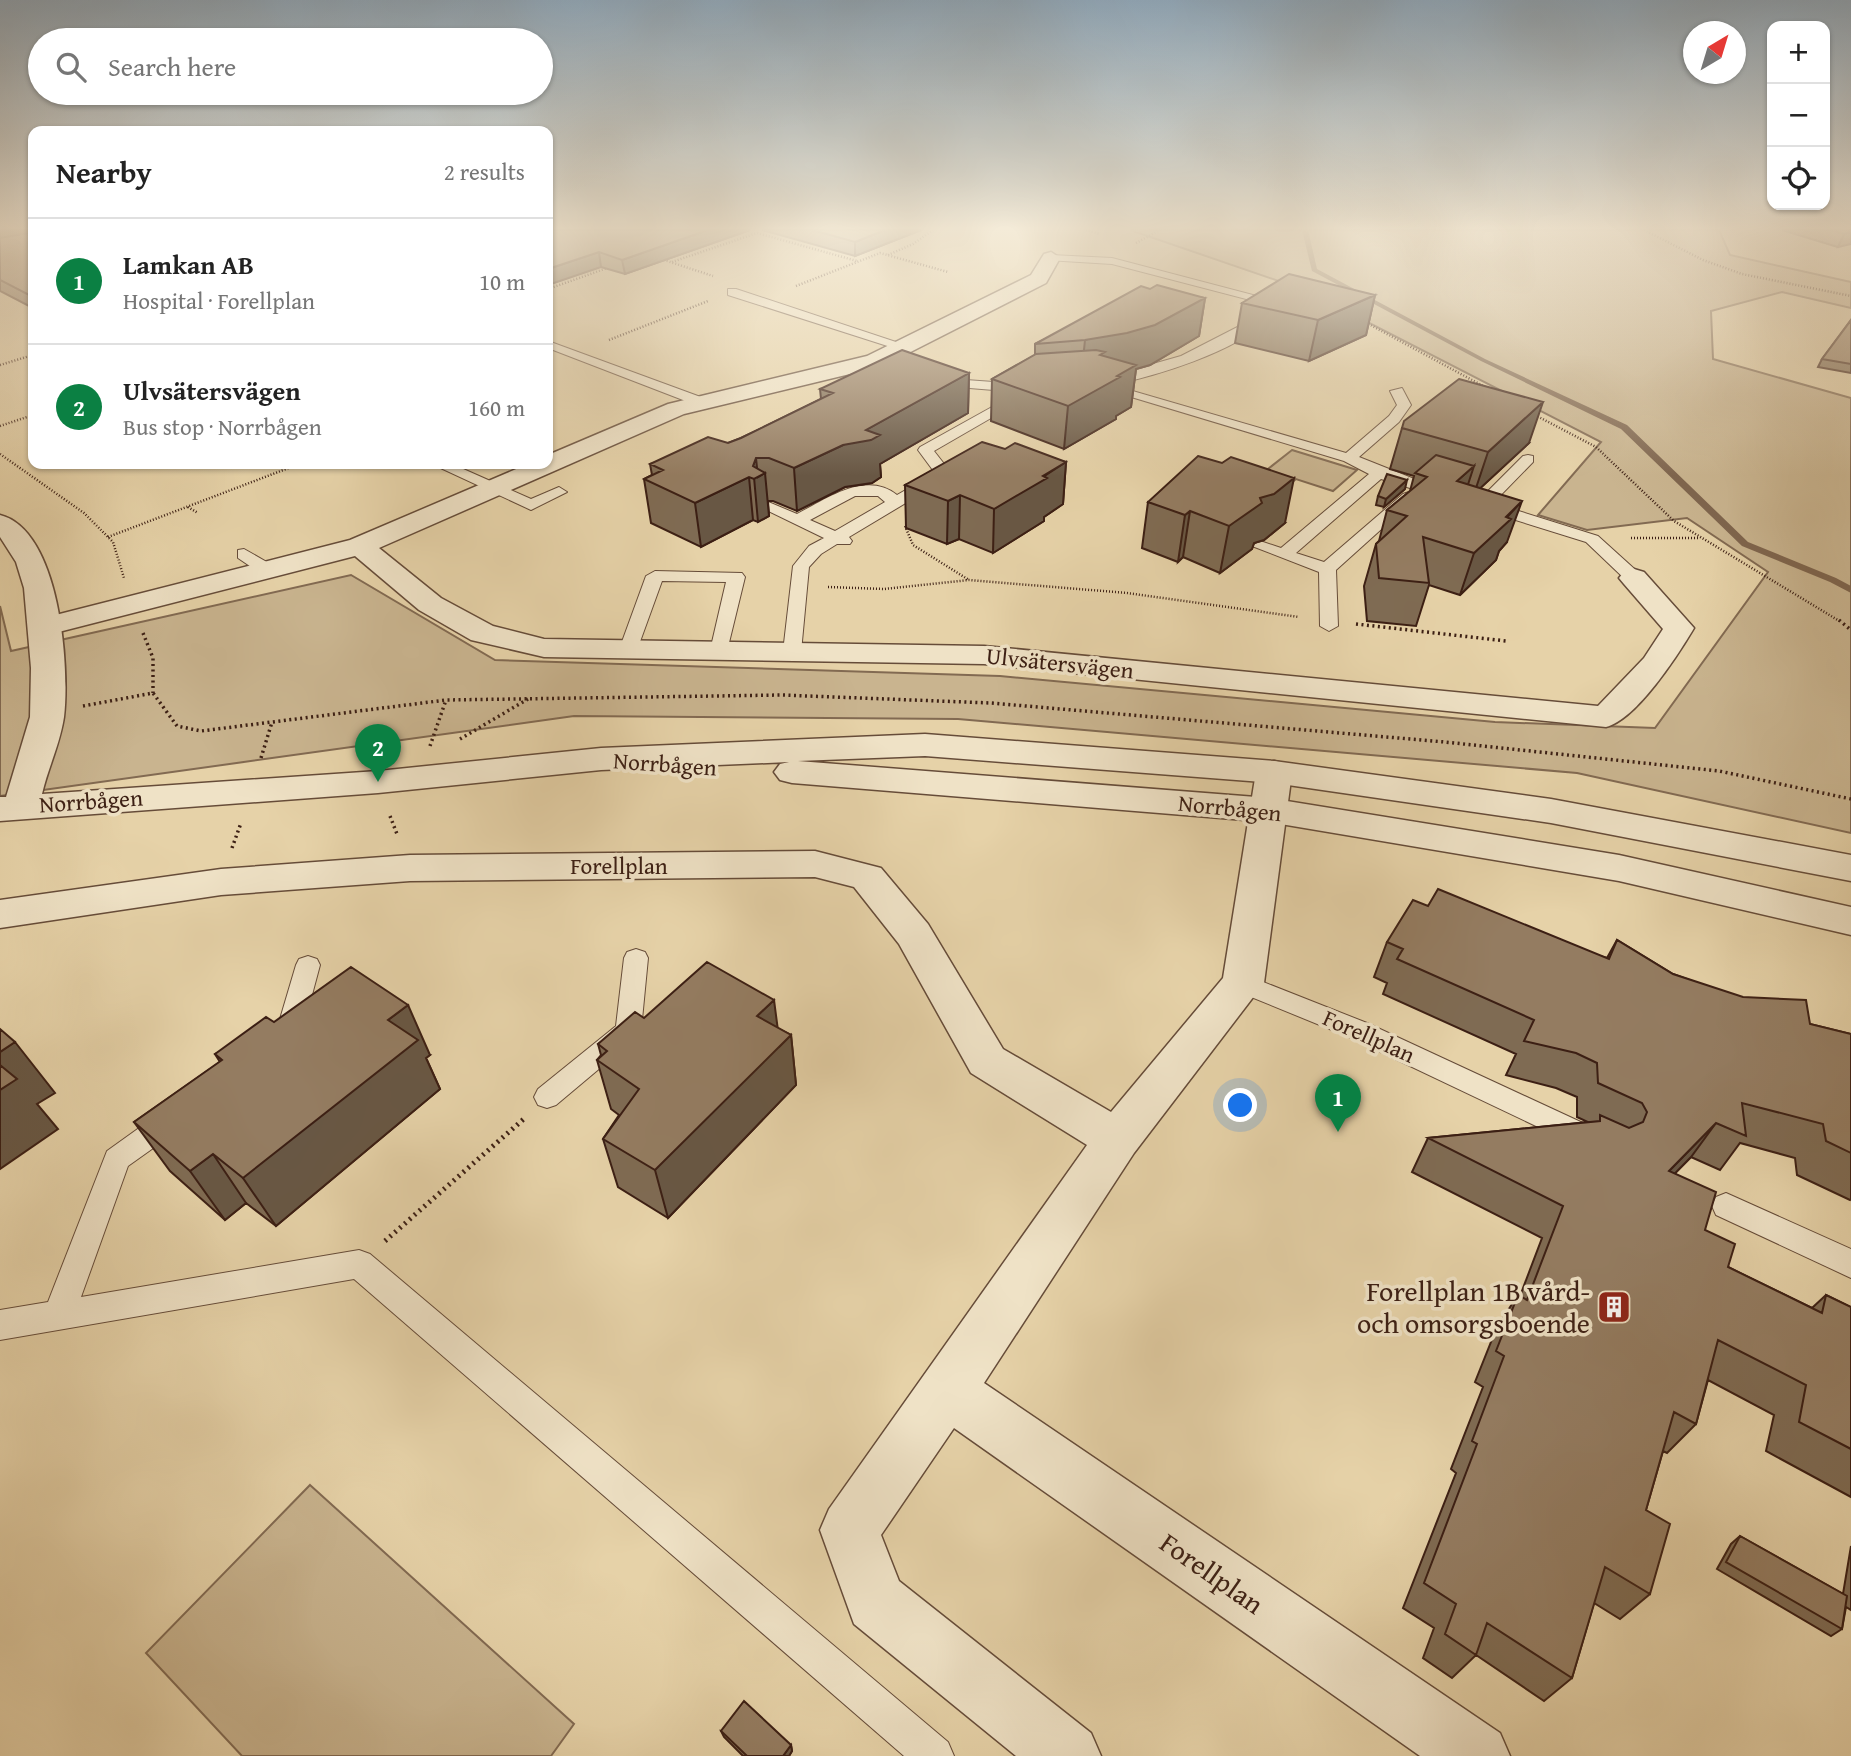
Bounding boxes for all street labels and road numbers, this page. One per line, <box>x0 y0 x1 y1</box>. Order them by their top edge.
street label: Ulvsätersvägen <box>985 638 1135 687</box>
street label: Norrbågen <box>612 743 718 784</box>
street label: Norrbågen <box>38 780 144 821</box>
street label: Norrbågen <box>1177 786 1283 829</box>
street label: Forellplan <box>570 849 668 882</box>
street label: Forellplan <box>1318 1001 1421 1070</box>
street label: Forellplan <box>1152 1522 1273 1624</box>

